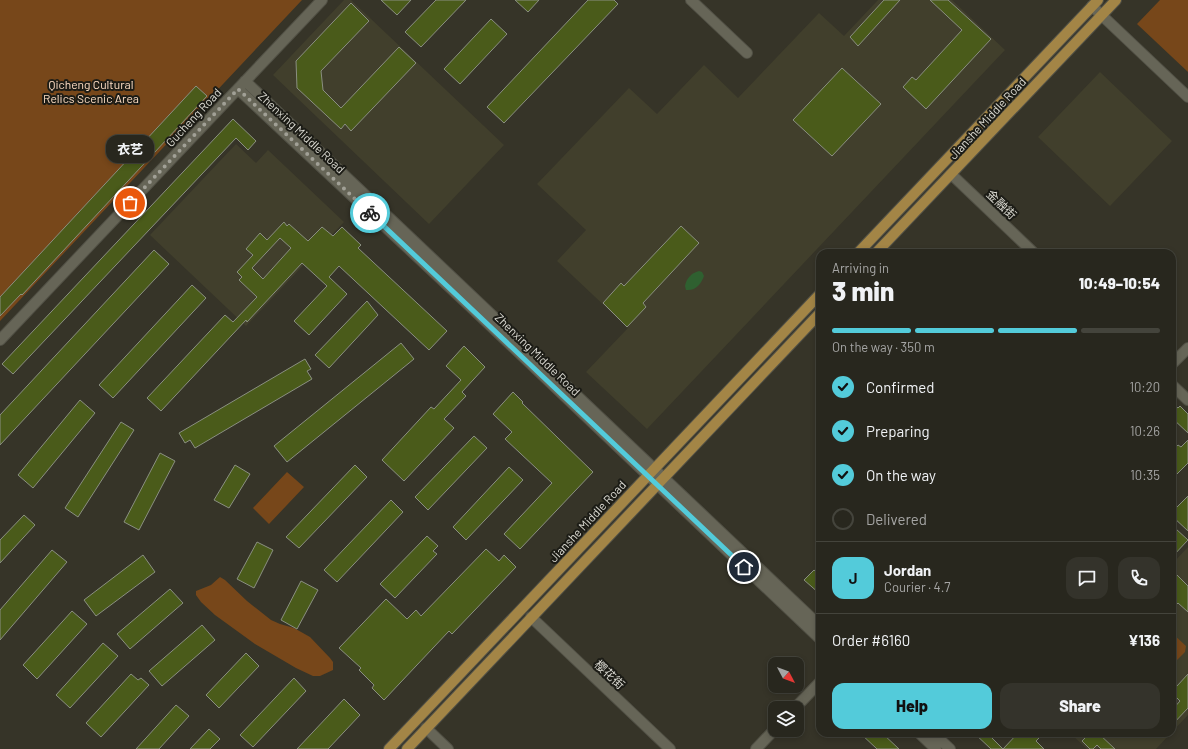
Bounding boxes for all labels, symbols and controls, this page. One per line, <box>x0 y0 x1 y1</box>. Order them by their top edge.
street label: Jianshe Middle Road <box>946 74 1028 162</box>
park label: Qicheng Cultural Relics Scenic Area <box>43 77 139 105</box>
street label: Gucheng Road <box>162 85 224 149</box>
street label: Zhenxing Middle Road <box>256 88 348 176</box>
callout: 衣艺 <box>106 135 154 163</box>
text: 衣艺 <box>117 141 143 157</box>
pin <box>113 186 147 220</box>
street label: 金融街 <box>984 186 1020 222</box>
icon: bag <box>119 192 141 214</box>
courier <box>350 193 390 233</box>
icon: bike <box>359 202 381 224</box>
text: Arriving in <box>832 260 889 276</box>
text: 10:49–10:54 <box>1079 274 1160 292</box>
text: 3 min <box>832 275 894 306</box>
street label: Zhenxing Middle Road <box>493 310 583 398</box>
text: On the way · 350 m <box>832 339 935 355</box>
icon: check <box>832 376 854 398</box>
text: Confirmed <box>866 378 934 396</box>
text: 10:20 <box>1129 379 1160 395</box>
icon: check <box>832 420 854 442</box>
text: Preparing <box>866 422 930 440</box>
text: 10:26 <box>1130 423 1160 439</box>
icon: check <box>832 464 854 486</box>
text: On the way <box>866 466 936 484</box>
text: 10:35 <box>1130 467 1160 483</box>
street label: Jianshe Middle Road <box>546 477 628 565</box>
text: Delivered <box>866 510 927 528</box>
pin <box>727 550 761 584</box>
icon: home <box>733 556 755 578</box>
button: chat <box>1066 557 1108 599</box>
button: phone <box>1118 557 1160 599</box>
text: Jordan <box>884 561 931 579</box>
text: J <box>849 569 857 587</box>
text: Courier · 4.7 <box>884 579 951 595</box>
text: Order #6160 <box>832 631 910 649</box>
text: ¥136 <box>1128 631 1160 649</box>
street label: 樱花街 <box>592 657 628 691</box>
north arrow <box>768 657 804 693</box>
map controls <box>768 657 804 737</box>
button: Help <box>832 683 992 729</box>
button: Share <box>1000 683 1160 729</box>
button: layers <box>768 701 804 737</box>

